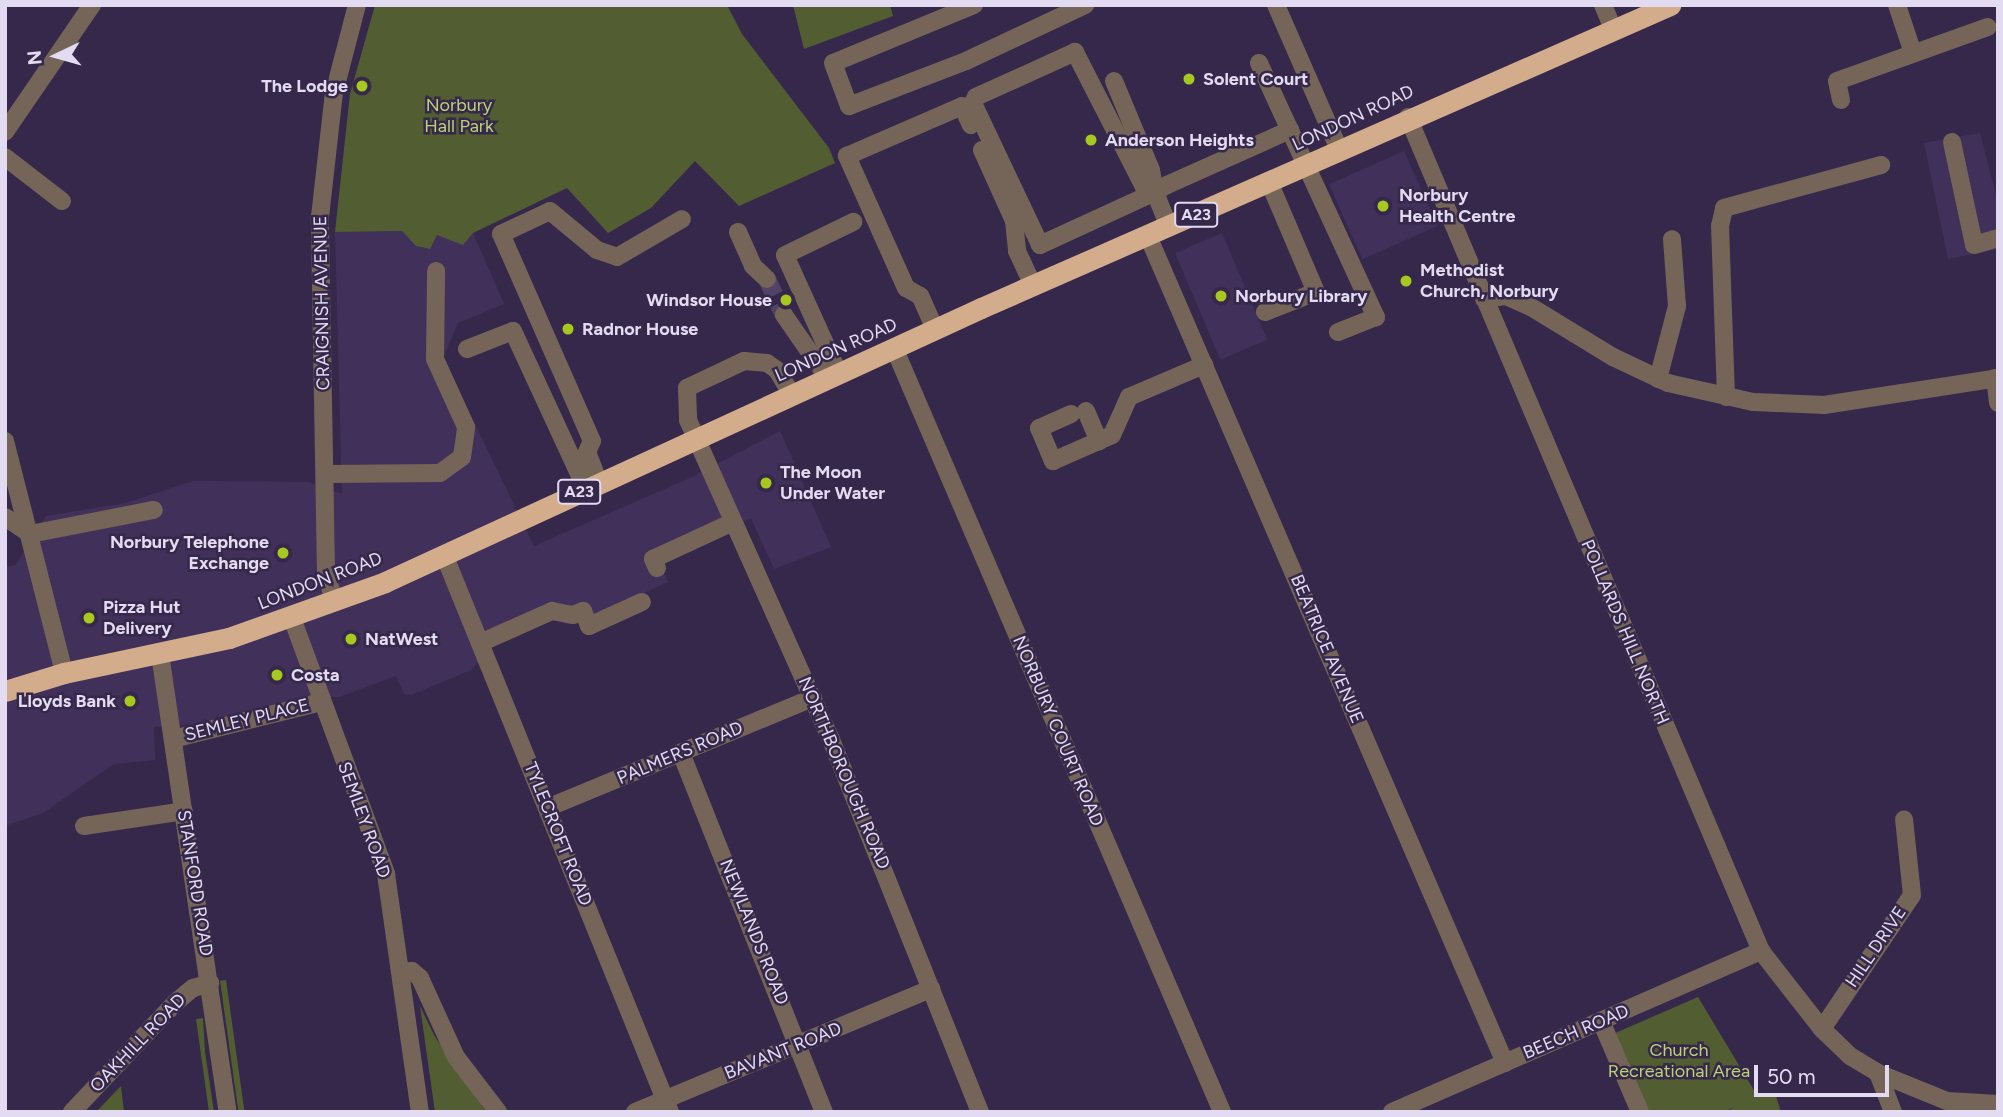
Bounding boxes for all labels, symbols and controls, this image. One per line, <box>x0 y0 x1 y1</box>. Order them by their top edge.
north arrow <box>21 21 91 91</box>
text: N <box>22 50 47 66</box>
place label: Solent Court <box>1203 68 1308 90</box>
marker: Solent Court <box>1181 71 1197 87</box>
place label: The Lodge <box>261 75 348 97</box>
marker: The Lodge <box>354 78 370 94</box>
street label: LONDON ROAD <box>1289 80 1417 156</box>
park label: Norbury Hall Park <box>424 95 494 138</box>
place label: Anderson Heights <box>1105 129 1254 151</box>
marker: Anderson Heights <box>1083 132 1099 148</box>
place label: Norbury Health Centre <box>1399 185 1516 228</box>
marker: Norbury Health Centre <box>1373 196 1393 216</box>
road number: A23 <box>1173 202 1219 228</box>
street label: CRAIGNISH AVENUE <box>310 215 334 391</box>
place label: Methodist Church, Norbury <box>1420 260 1559 302</box>
marker: Methodist Church, Norbury <box>1398 273 1414 289</box>
place label: Norbury Library <box>1235 285 1367 307</box>
marker: Norbury Library <box>1213 288 1229 304</box>
place label: Windsor House <box>646 289 772 311</box>
marker: Windsor House <box>778 292 794 308</box>
street label: LONDON ROAD <box>772 313 900 387</box>
place label: Radnor House <box>582 318 698 340</box>
marker: Radnor House <box>560 321 576 337</box>
place label: The Moon Under Water <box>780 462 885 504</box>
marker: The Moon Under Water <box>758 475 774 491</box>
road number: A23 <box>556 480 602 505</box>
place label: Norbury Telephone Exchange <box>110 532 269 574</box>
street label: POLLARDS HILL NORTH <box>1576 536 1674 728</box>
marker: Norbury Telephone Exchange <box>275 545 291 561</box>
street label: LONDON ROAD <box>255 547 385 615</box>
street label: BEATRICE AVENUE <box>1286 571 1368 727</box>
place label: Pizza Hut Delivery <box>103 597 181 640</box>
marker: Pizza Hut Delivery <box>81 610 97 626</box>
place label: NatWest <box>365 628 438 650</box>
marker: NatWest <box>343 631 359 647</box>
street label: NORBURY COURT ROAD <box>1008 633 1108 829</box>
place label: Costa <box>291 664 340 686</box>
marker: Costa <box>269 667 285 683</box>
street label: NORTHBOROUGH ROAD <box>794 674 894 872</box>
place label: Lloyds Bank <box>18 690 116 712</box>
marker: Lloyds Bank <box>122 693 138 709</box>
street label: SEMLEY PLACE <box>183 694 311 746</box>
street label: PALMERS ROAD <box>614 717 746 789</box>
street label: SEMLEY ROAD <box>333 759 395 881</box>
street label: TYLECROFT ROAD <box>519 759 597 909</box>
street label: STANFORD ROAD <box>173 808 217 958</box>
street label: NEWLANDS ROAD <box>715 856 793 1008</box>
street label: HILL DRIVE <box>1841 902 1911 992</box>
street label: OAKHILL ROAD <box>86 989 190 1097</box>
street label: BEECH ROAD <box>1520 1000 1632 1064</box>
street label: BAVANT ROAD <box>721 1018 845 1084</box>
park label: Church Recreational Area <box>1608 1040 1750 1082</box>
scale bar <box>1758 1050 1893 1094</box>
text: 50 m <box>1767 1064 1816 1089</box>

